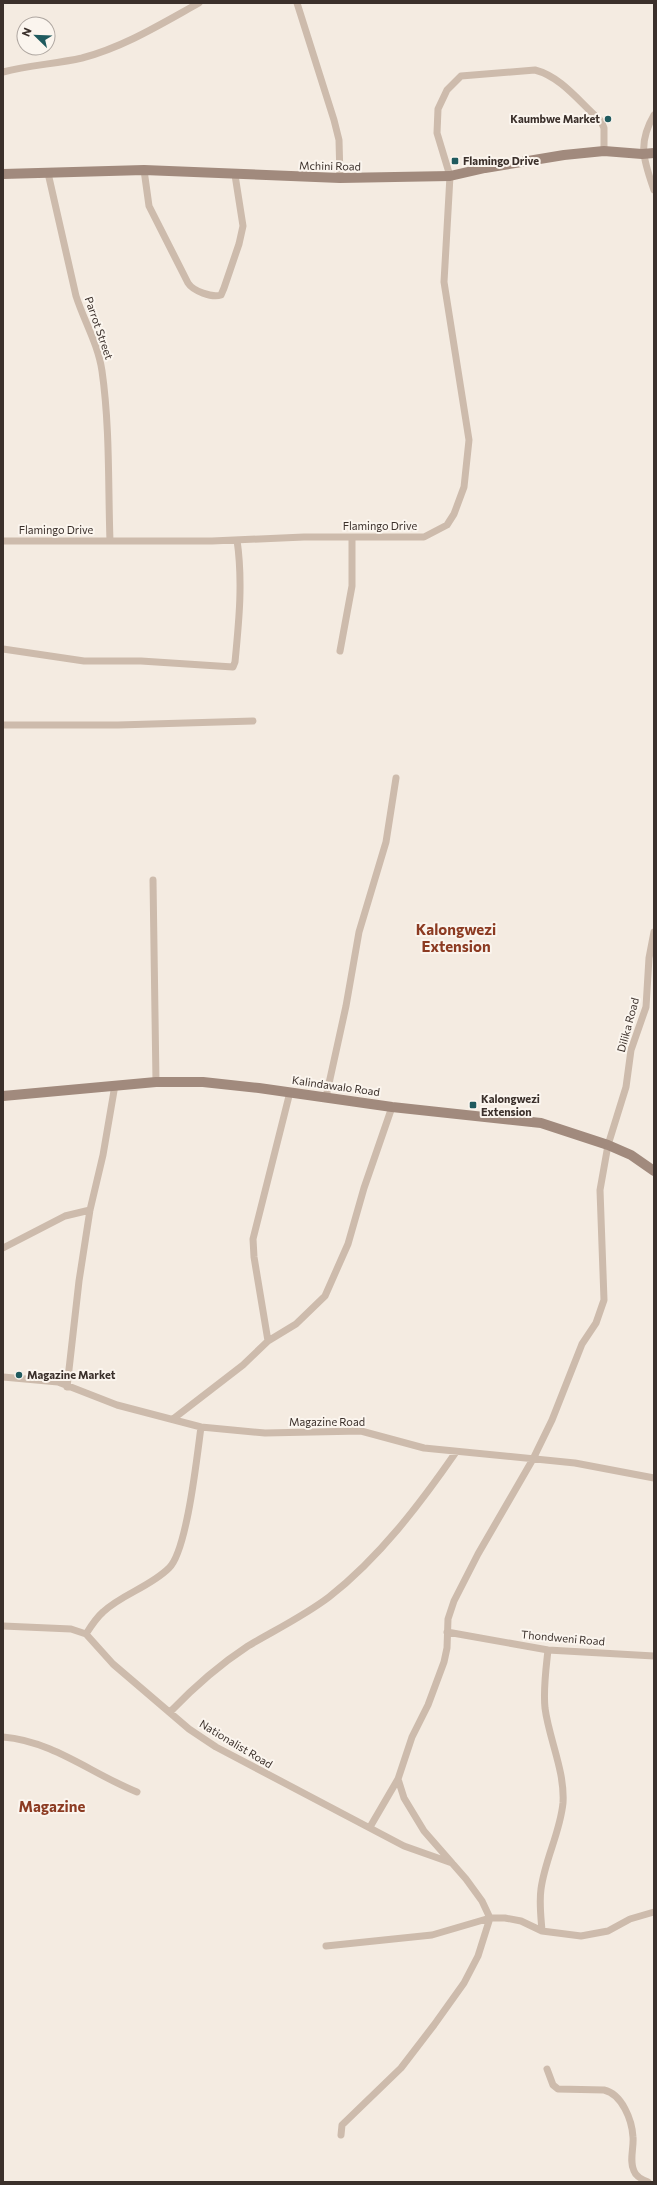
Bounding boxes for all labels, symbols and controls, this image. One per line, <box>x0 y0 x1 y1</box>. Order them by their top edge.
north arrow <box>16 16 56 56</box>
text: N <box>19 26 34 38</box>
place label: Kaumbwe Market <box>510 112 600 125</box>
marker: Kaumbwe Market <box>603 114 613 124</box>
place label: Flamingo Drive <box>463 154 539 167</box>
marker: Flamingo Drive <box>450 156 460 166</box>
street label: Mchini Road <box>299 158 361 173</box>
street label: Parrot Street <box>83 295 116 361</box>
street label: Flamingo Drive <box>343 519 418 532</box>
street label: Flamingo Drive <box>19 523 94 536</box>
district label: Kalongwezi Extension <box>416 920 496 955</box>
street label: Dilika Road <box>614 996 641 1054</box>
street label: Kalindawalo Road <box>291 1073 381 1098</box>
place label: Kalongwezi Extension <box>481 1092 540 1118</box>
marker: Kalongwezi Extension <box>468 1100 478 1110</box>
place label: Magazine Market <box>27 1368 116 1381</box>
marker: Magazine Market <box>14 1370 24 1380</box>
street label: Magazine Road <box>289 1415 365 1428</box>
street label: Thondweni Road <box>521 1627 605 1648</box>
street label: Nationalist Road <box>197 1717 275 1770</box>
district label: Magazine <box>19 1797 85 1815</box>

